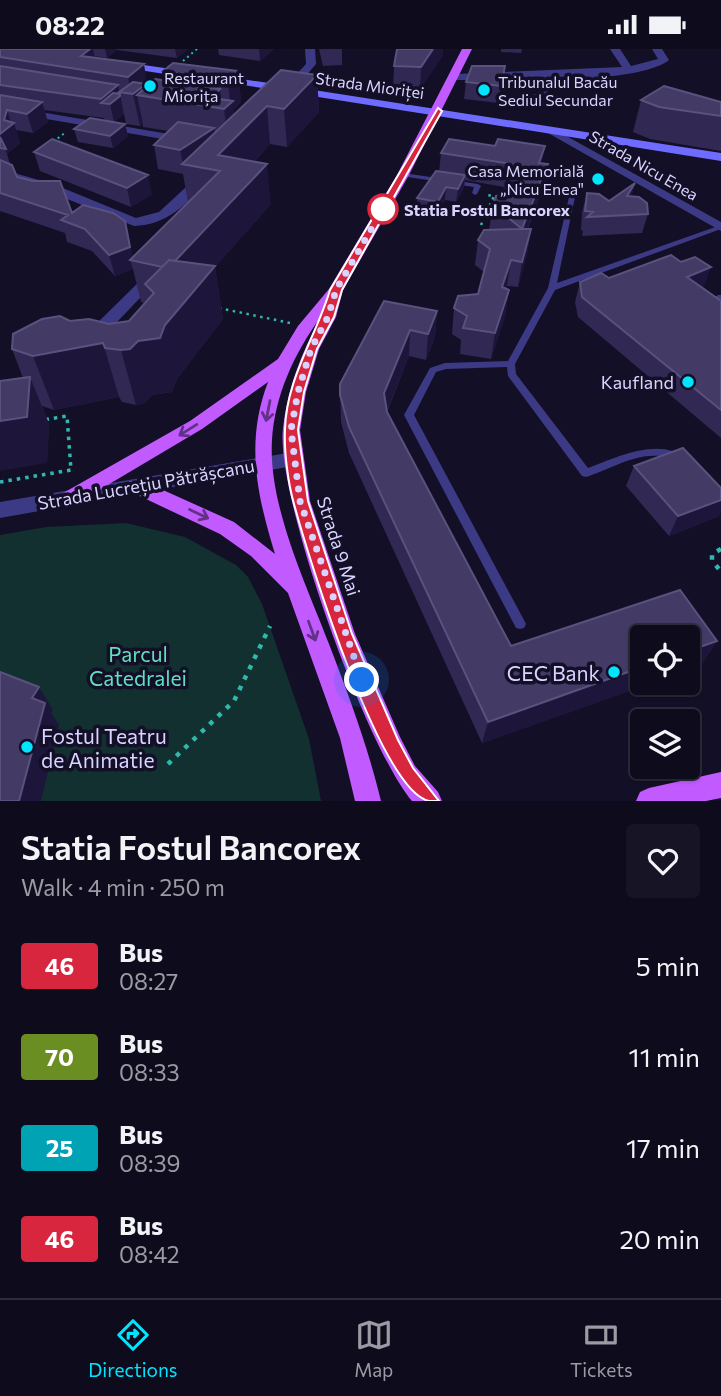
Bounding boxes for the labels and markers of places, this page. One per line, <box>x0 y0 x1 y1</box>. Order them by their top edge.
place label: Restaurant Miorița <box>164 68 245 107</box>
place label: Tribunalul Bacău Sediul Secundar <box>498 72 617 109</box>
marker: Restaurant Miorița <box>142 78 158 94</box>
marker: Tribunalul Bacău Sediul Secundar <box>476 82 492 98</box>
place label: Casa Memorială „Nicu Enea" <box>467 161 584 198</box>
marker: Casa Memorială „Nicu Enea" <box>590 171 606 187</box>
marker: Statia Fostul Bancorex <box>368 194 398 224</box>
place label: Statia Fostul Bancorex <box>404 200 570 219</box>
place label: Kaufland <box>601 371 674 393</box>
marker: Kaufland <box>680 374 696 390</box>
place label: CEC Bank <box>507 660 600 685</box>
marker: CEC Bank <box>606 664 622 680</box>
place label: Fostul Teatru de Animatie <box>41 723 167 772</box>
marker: Fostul Teatru de Animatie <box>19 739 35 755</box>

